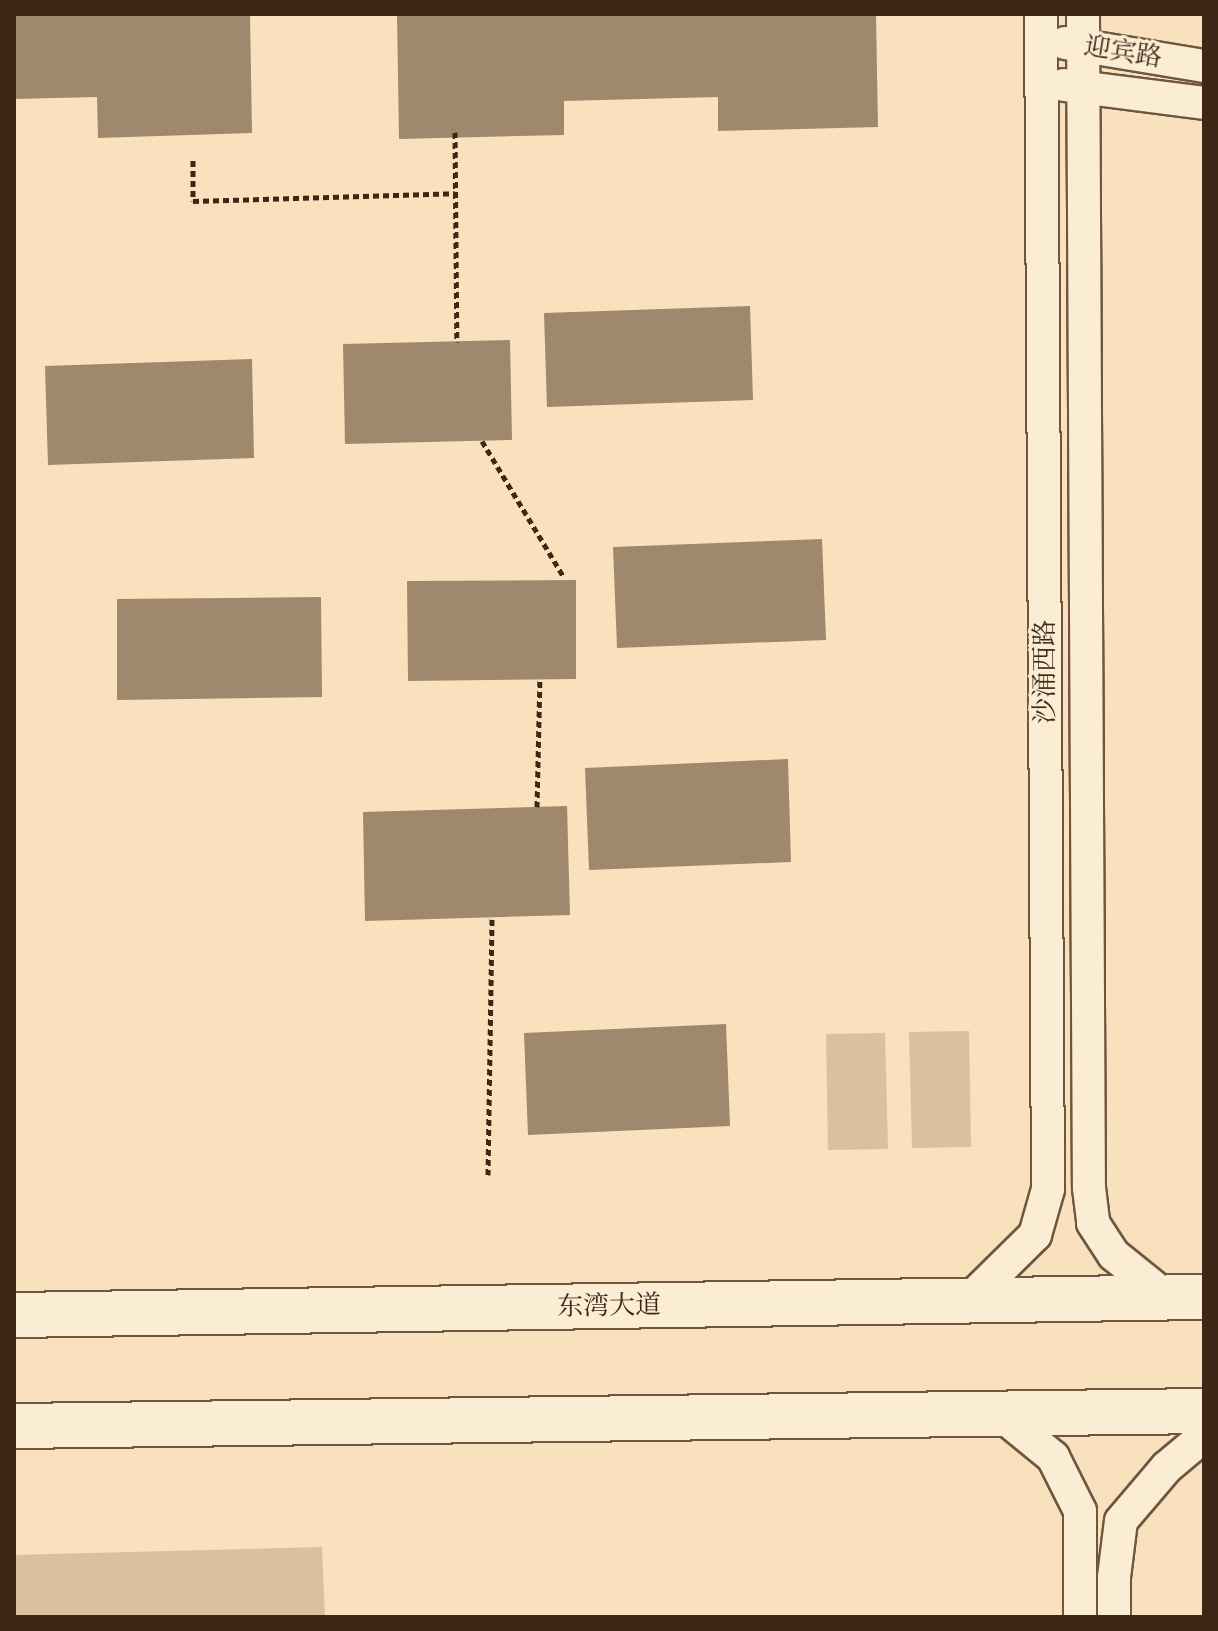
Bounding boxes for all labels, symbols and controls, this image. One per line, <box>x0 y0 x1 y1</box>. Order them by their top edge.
street label: 迎宾路 <box>1082 30 1164 74</box>
street label: 沙涌西路 <box>1029 620 1061 724</box>
street label: 东湾大道 <box>557 1289 661 1323</box>

